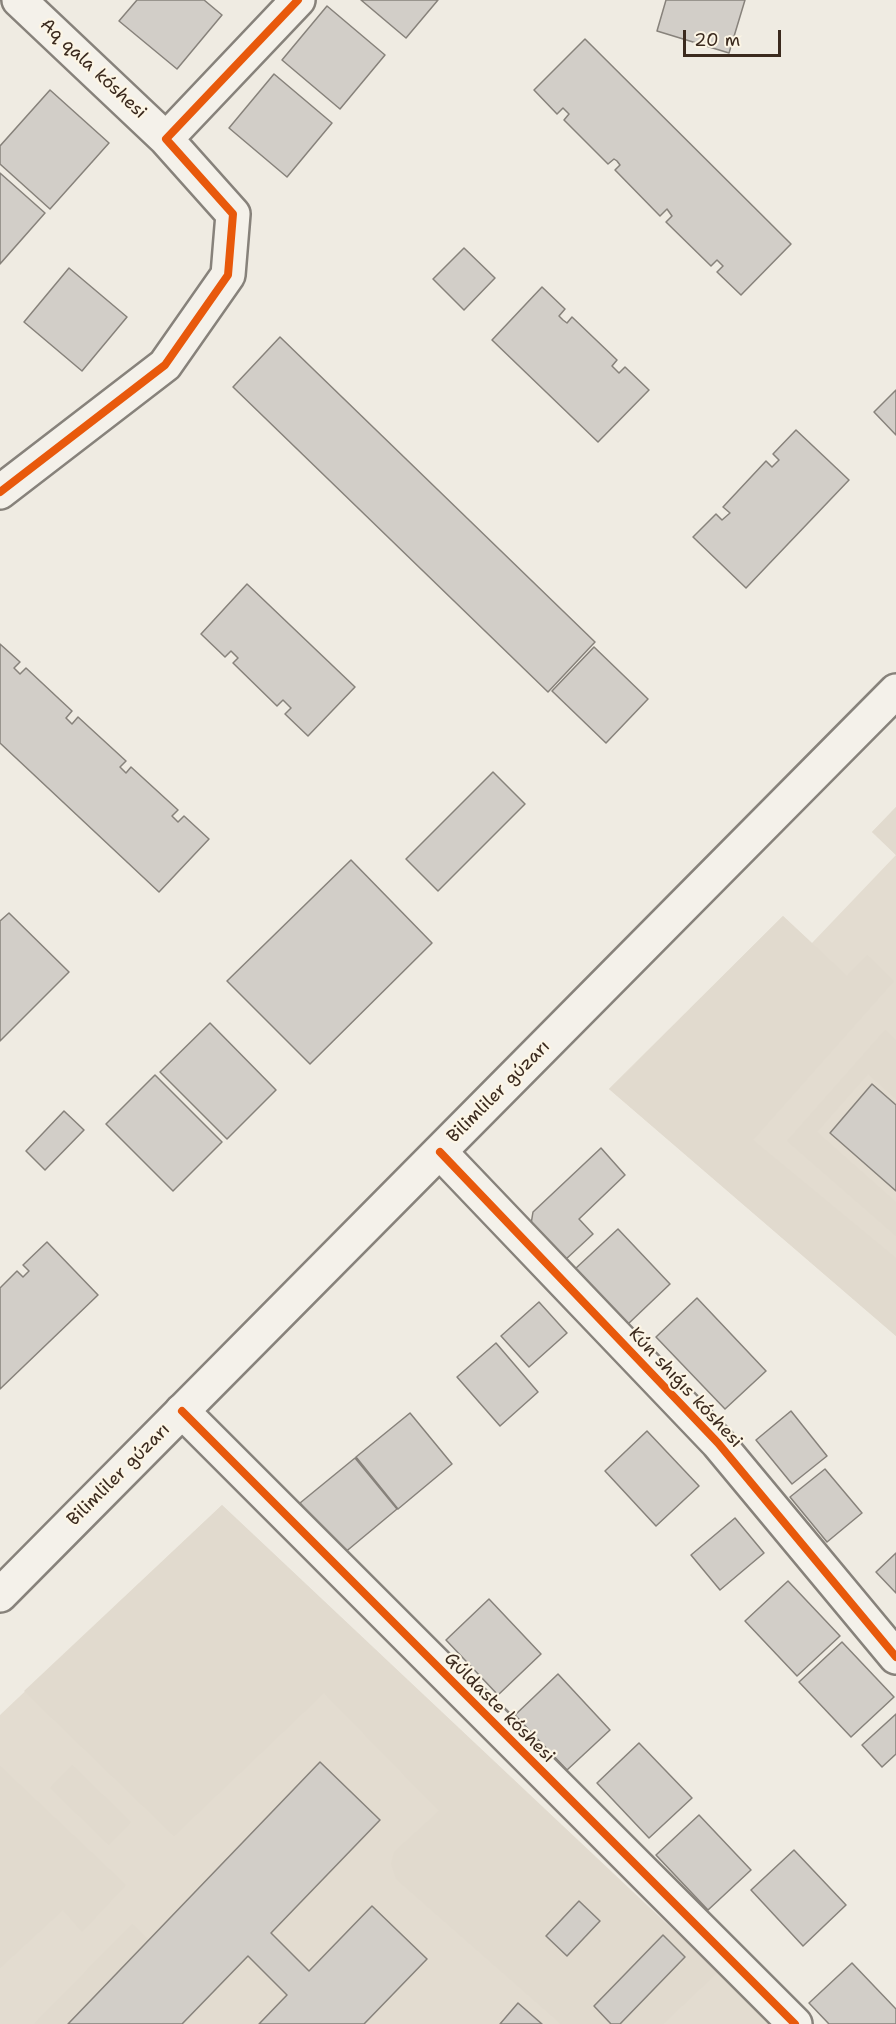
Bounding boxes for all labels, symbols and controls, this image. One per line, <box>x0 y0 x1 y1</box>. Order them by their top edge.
street label: Aq qala kóshesi <box>35 14 151 124</box>
scale bar <box>686 18 784 56</box>
text: 20 m <box>694 28 740 52</box>
street label: Bilimliler gúzarı <box>443 1036 555 1148</box>
street label: Kún shıǵıs kóshesi <box>624 1323 746 1453</box>
street label: Bilimliler gúzarı <box>63 1419 175 1531</box>
street label: Gúldaste kóshesi <box>439 1648 559 1768</box>

